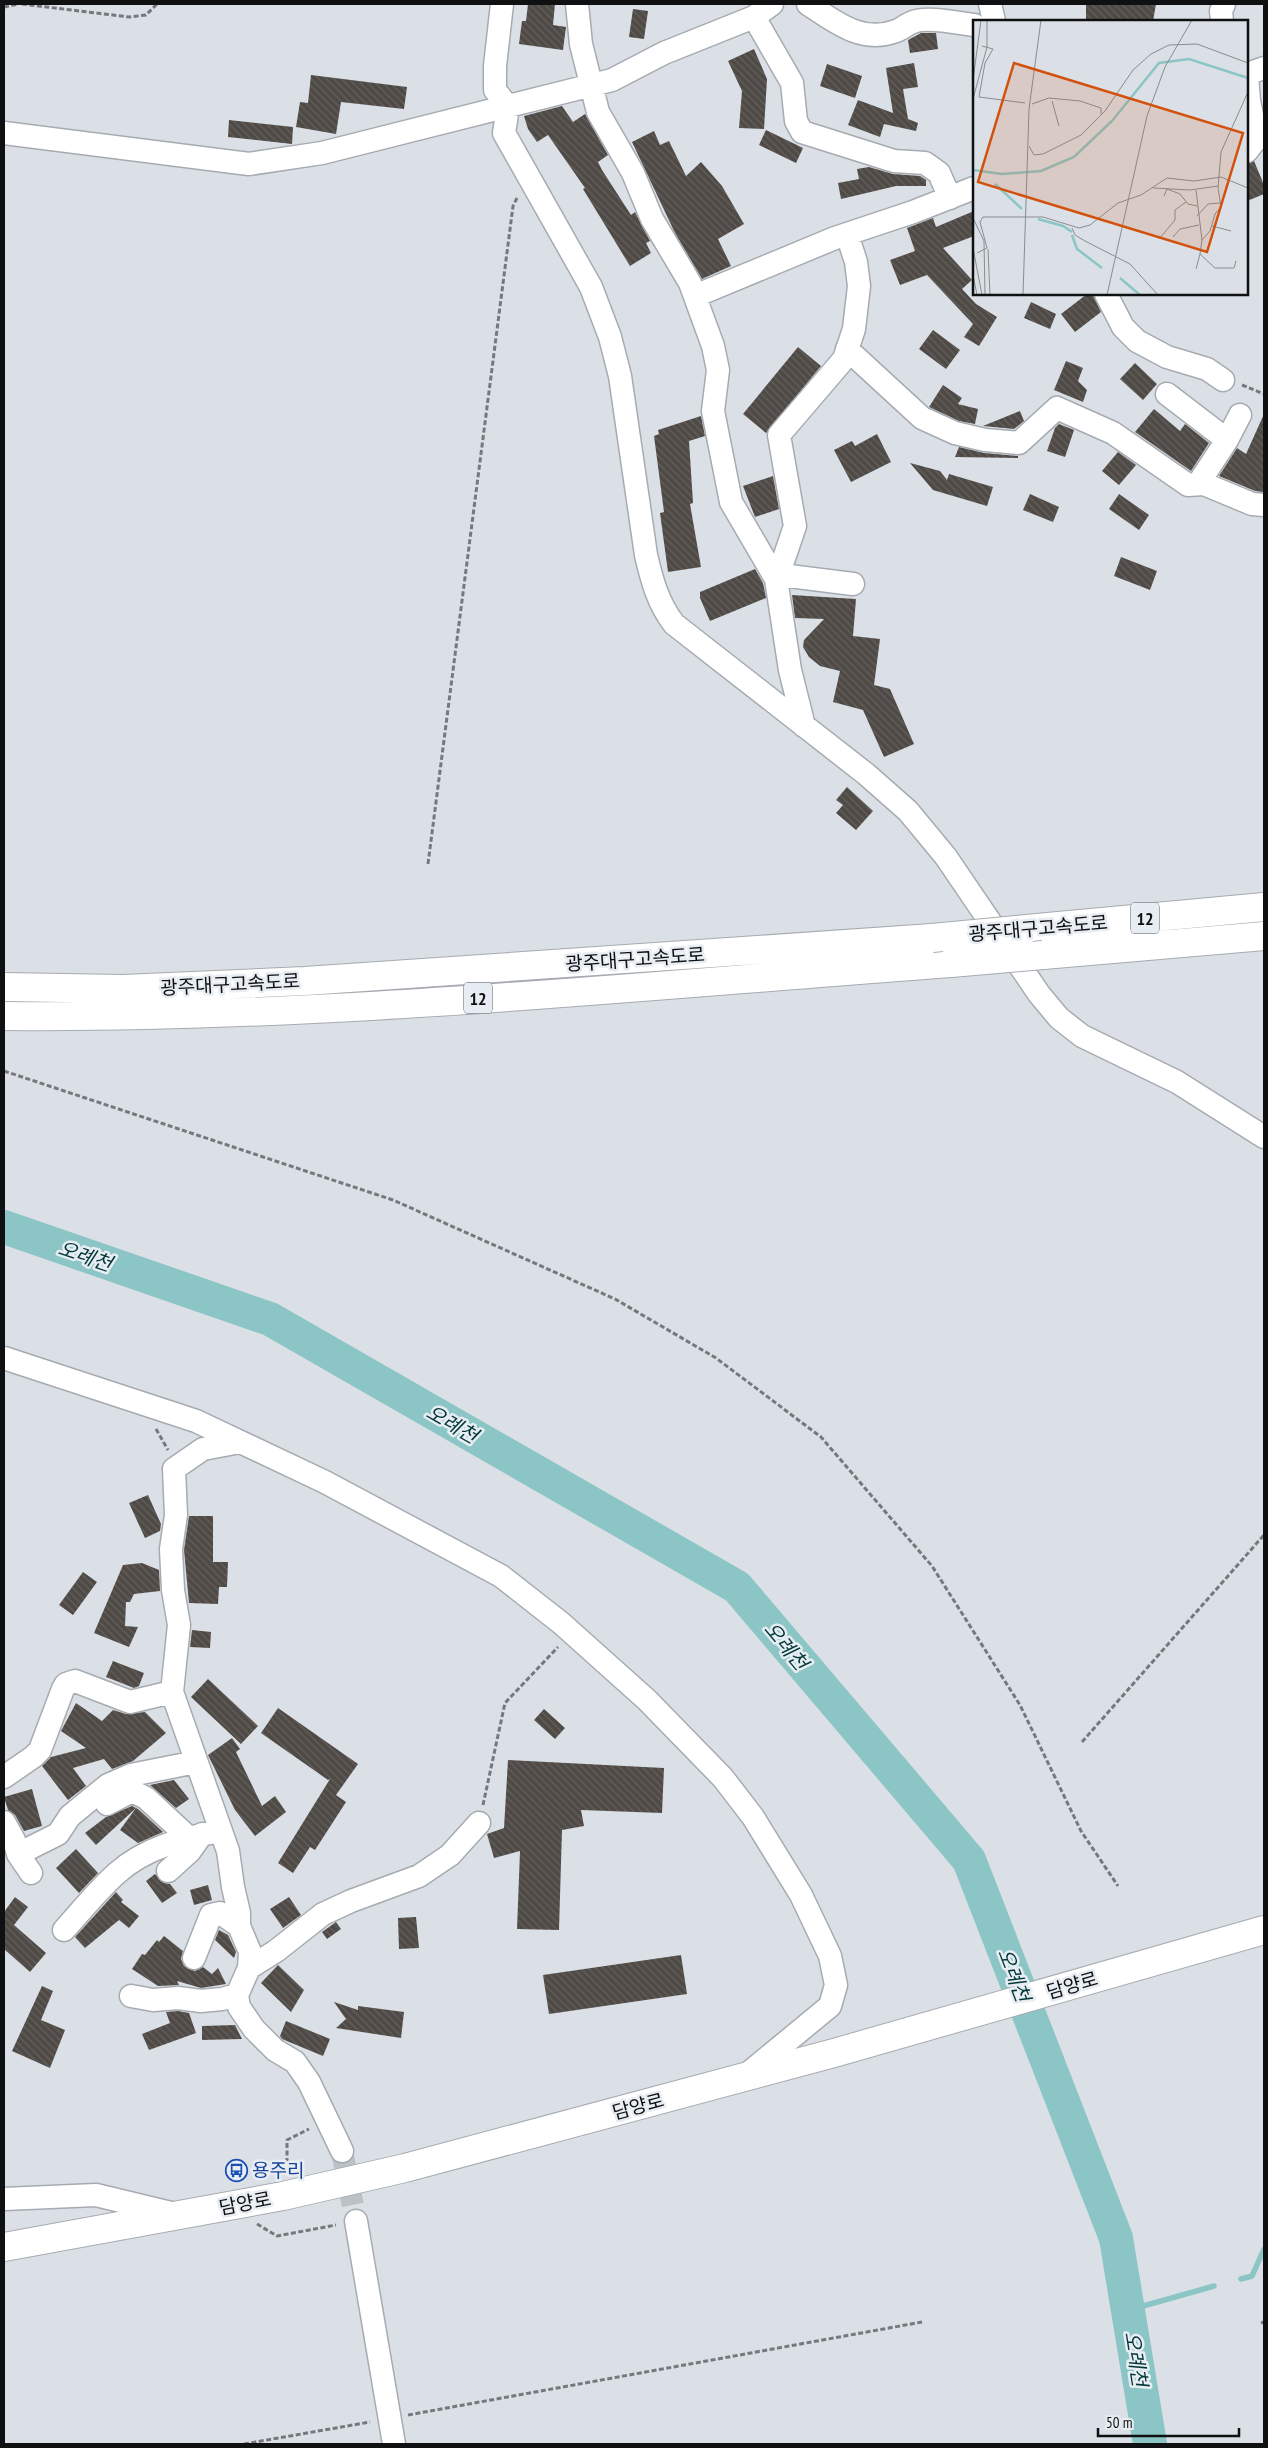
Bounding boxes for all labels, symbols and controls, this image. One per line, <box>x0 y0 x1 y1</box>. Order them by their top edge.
inset map <box>973 20 1248 295</box>
road number: 12 <box>1131 902 1159 934</box>
street label: 광주대구고속도로 <box>967 910 1109 946</box>
street label: 광주대구고속도로 <box>564 942 706 976</box>
street label: 광주대구고속도로 <box>160 968 300 1000</box>
road number: 12 <box>464 982 492 1014</box>
water label: 오례천 <box>55 1235 118 1278</box>
water label: 오례천 <box>422 1399 485 1450</box>
water label: 오례천 <box>758 1616 815 1677</box>
water label: 오례천 <box>992 1945 1037 2008</box>
street label: 담양로 <box>1043 1966 1101 2004</box>
street label: 담양로 <box>610 2088 666 2124</box>
bus stop icon: 용주리 <box>224 2158 248 2182</box>
place label: 용주리 <box>252 2158 304 2182</box>
street label: 담양로 <box>217 2186 273 2220</box>
water label: 오례천 <box>1119 2330 1154 2391</box>
scale bar <box>1098 2406 1239 2438</box>
text: 50 m <box>1106 2413 1132 2432</box>

